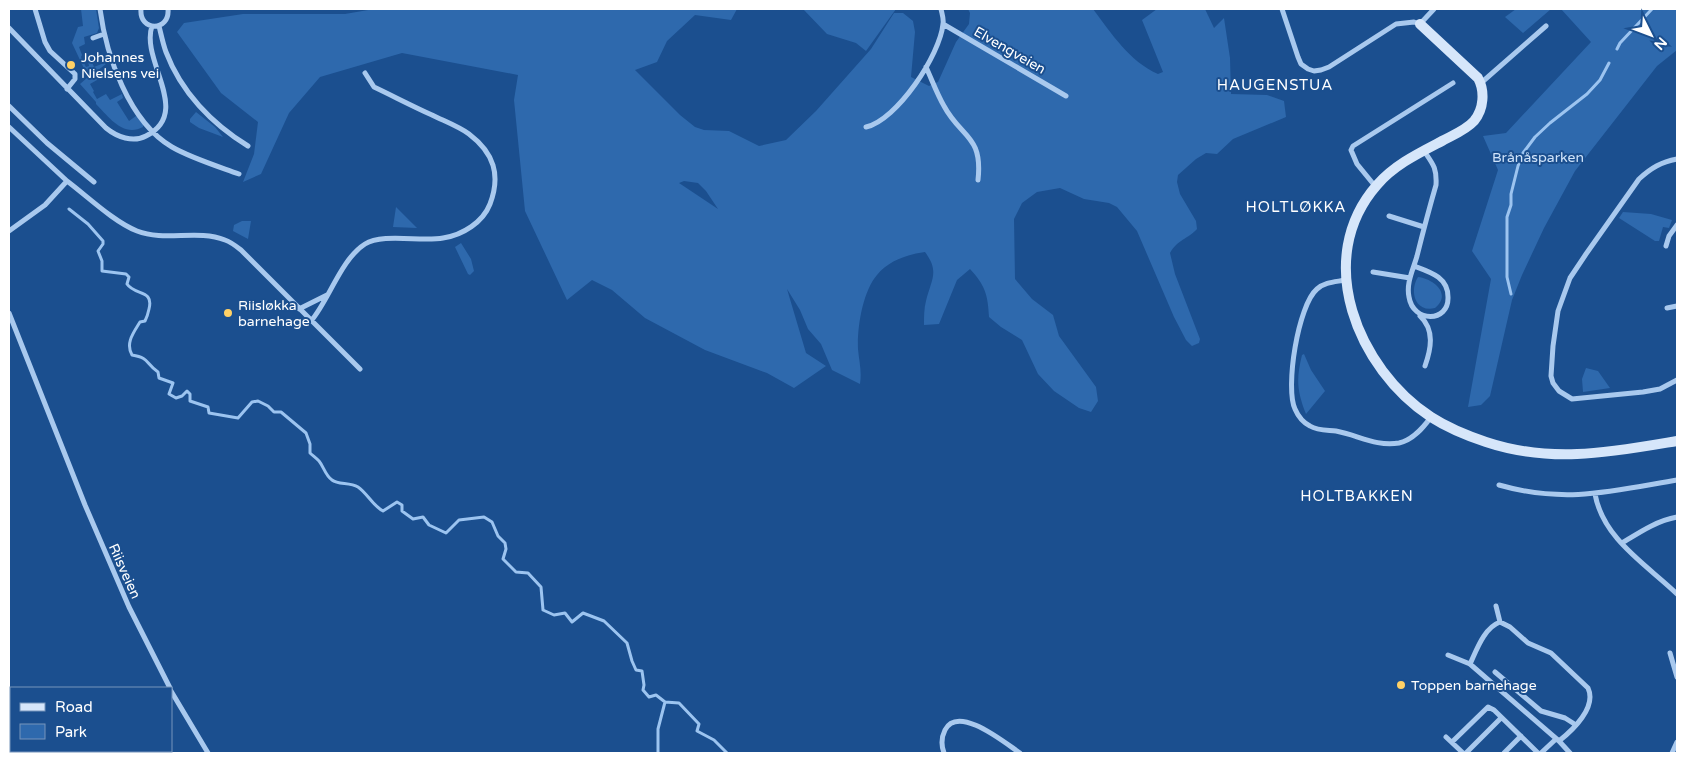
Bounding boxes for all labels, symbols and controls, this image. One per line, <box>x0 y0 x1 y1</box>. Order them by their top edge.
north arrow <box>1626 10 1676 60</box>
street label: Elvengveien <box>971 23 1049 78</box>
text: N <box>1650 33 1670 53</box>
place label: Johannes Nielsens vei <box>81 49 159 82</box>
marker: Johannes Nielsens vei <box>65 59 77 71</box>
district label: HAUGENSTUA <box>1217 76 1333 94</box>
park label: Brånåsparken <box>1492 149 1584 166</box>
district label: HOLTLØKKA <box>1245 198 1347 216</box>
place label: Riisløkka barnehage <box>238 297 310 330</box>
marker: Riisløkka barnehage <box>222 307 234 319</box>
district label: HOLTBAKKEN <box>1300 487 1414 505</box>
street label: Riisveien <box>105 541 144 602</box>
place label: Toppen barnehage <box>1411 677 1537 694</box>
marker: Toppen barnehage <box>1395 679 1407 691</box>
legend <box>10 687 172 752</box>
text: Road <box>55 698 93 716</box>
text: Park <box>55 723 87 741</box>

